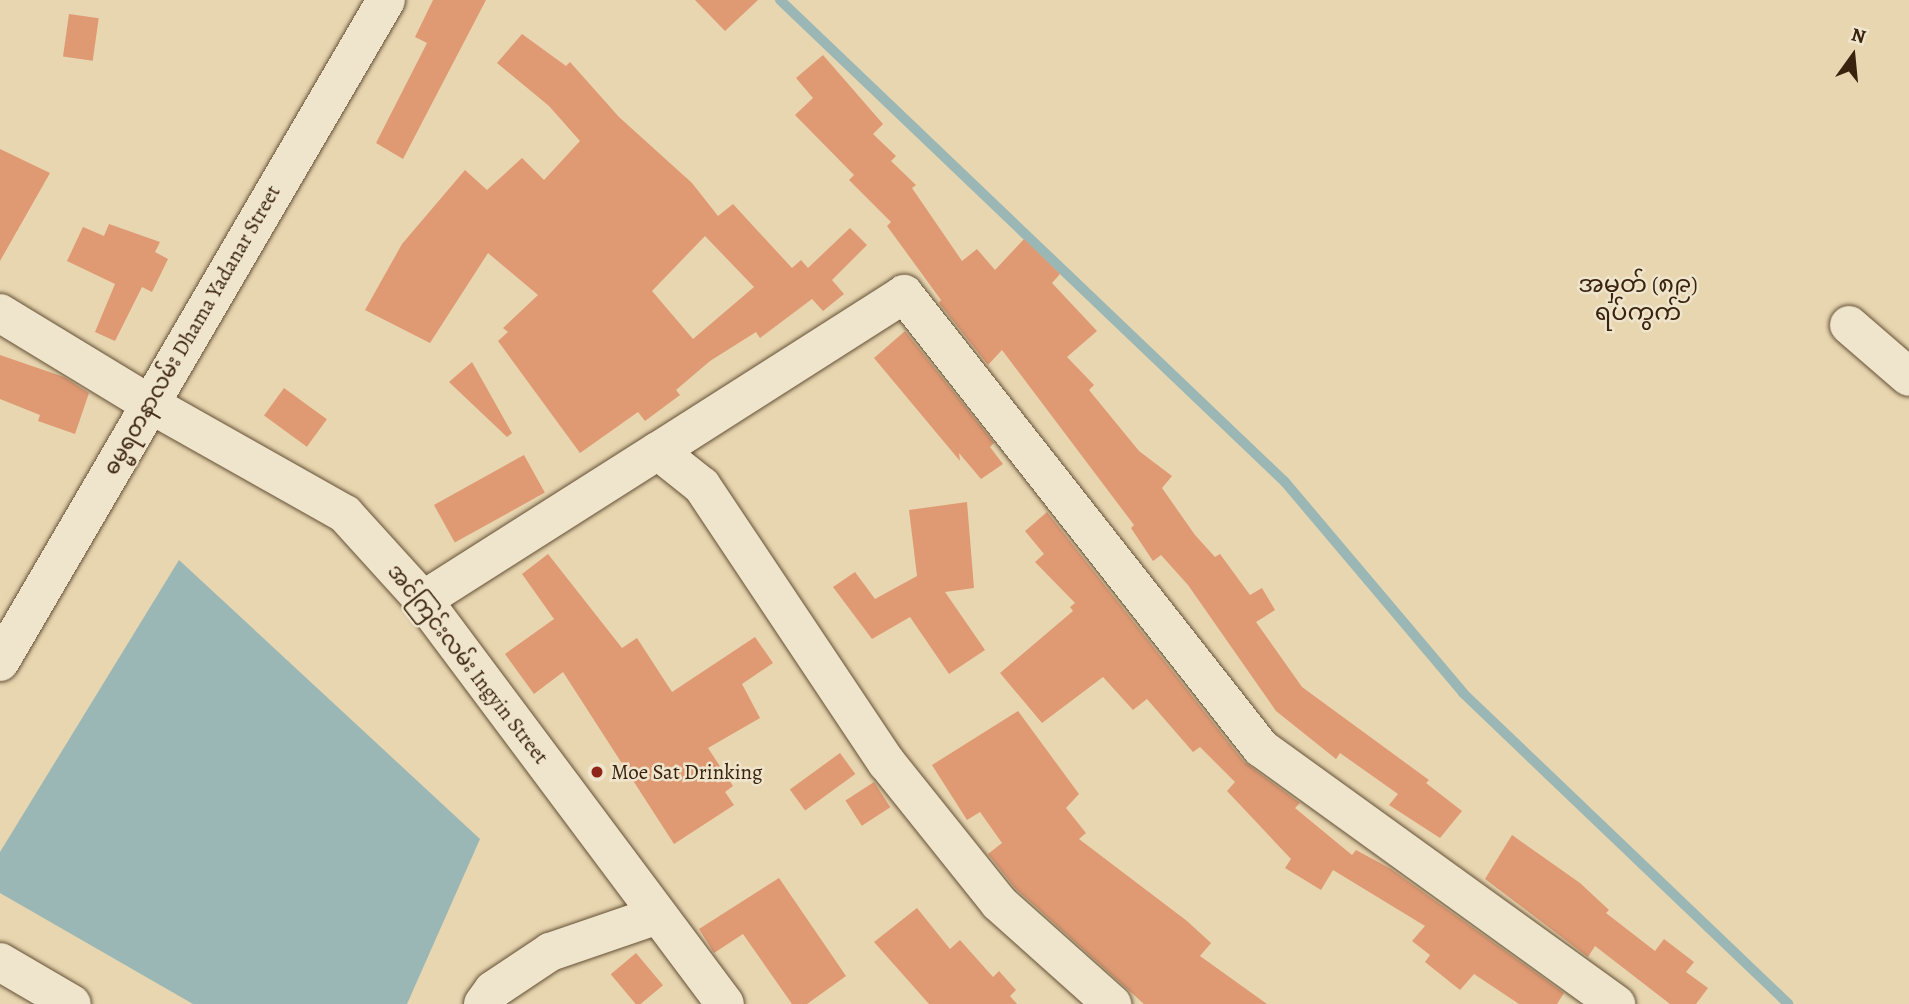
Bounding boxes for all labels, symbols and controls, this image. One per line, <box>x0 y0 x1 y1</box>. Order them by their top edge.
north arrow <box>1818 21 1888 91</box>
text: N <box>1848 21 1868 50</box>
street label: ဓမ္မရတနာလမ်း Dhama Yadanar Street <box>98 181 286 479</box>
district label: အမှတ် (၈၉) ရပ်ကွက် <box>1578 271 1698 327</box>
street label: အင်ကြင်းလမ်း Ingyin Street <box>382 559 554 769</box>
place label: Moe Sat Drinking <box>611 759 763 785</box>
marker: Moe Sat Drinking <box>589 764 605 780</box>

